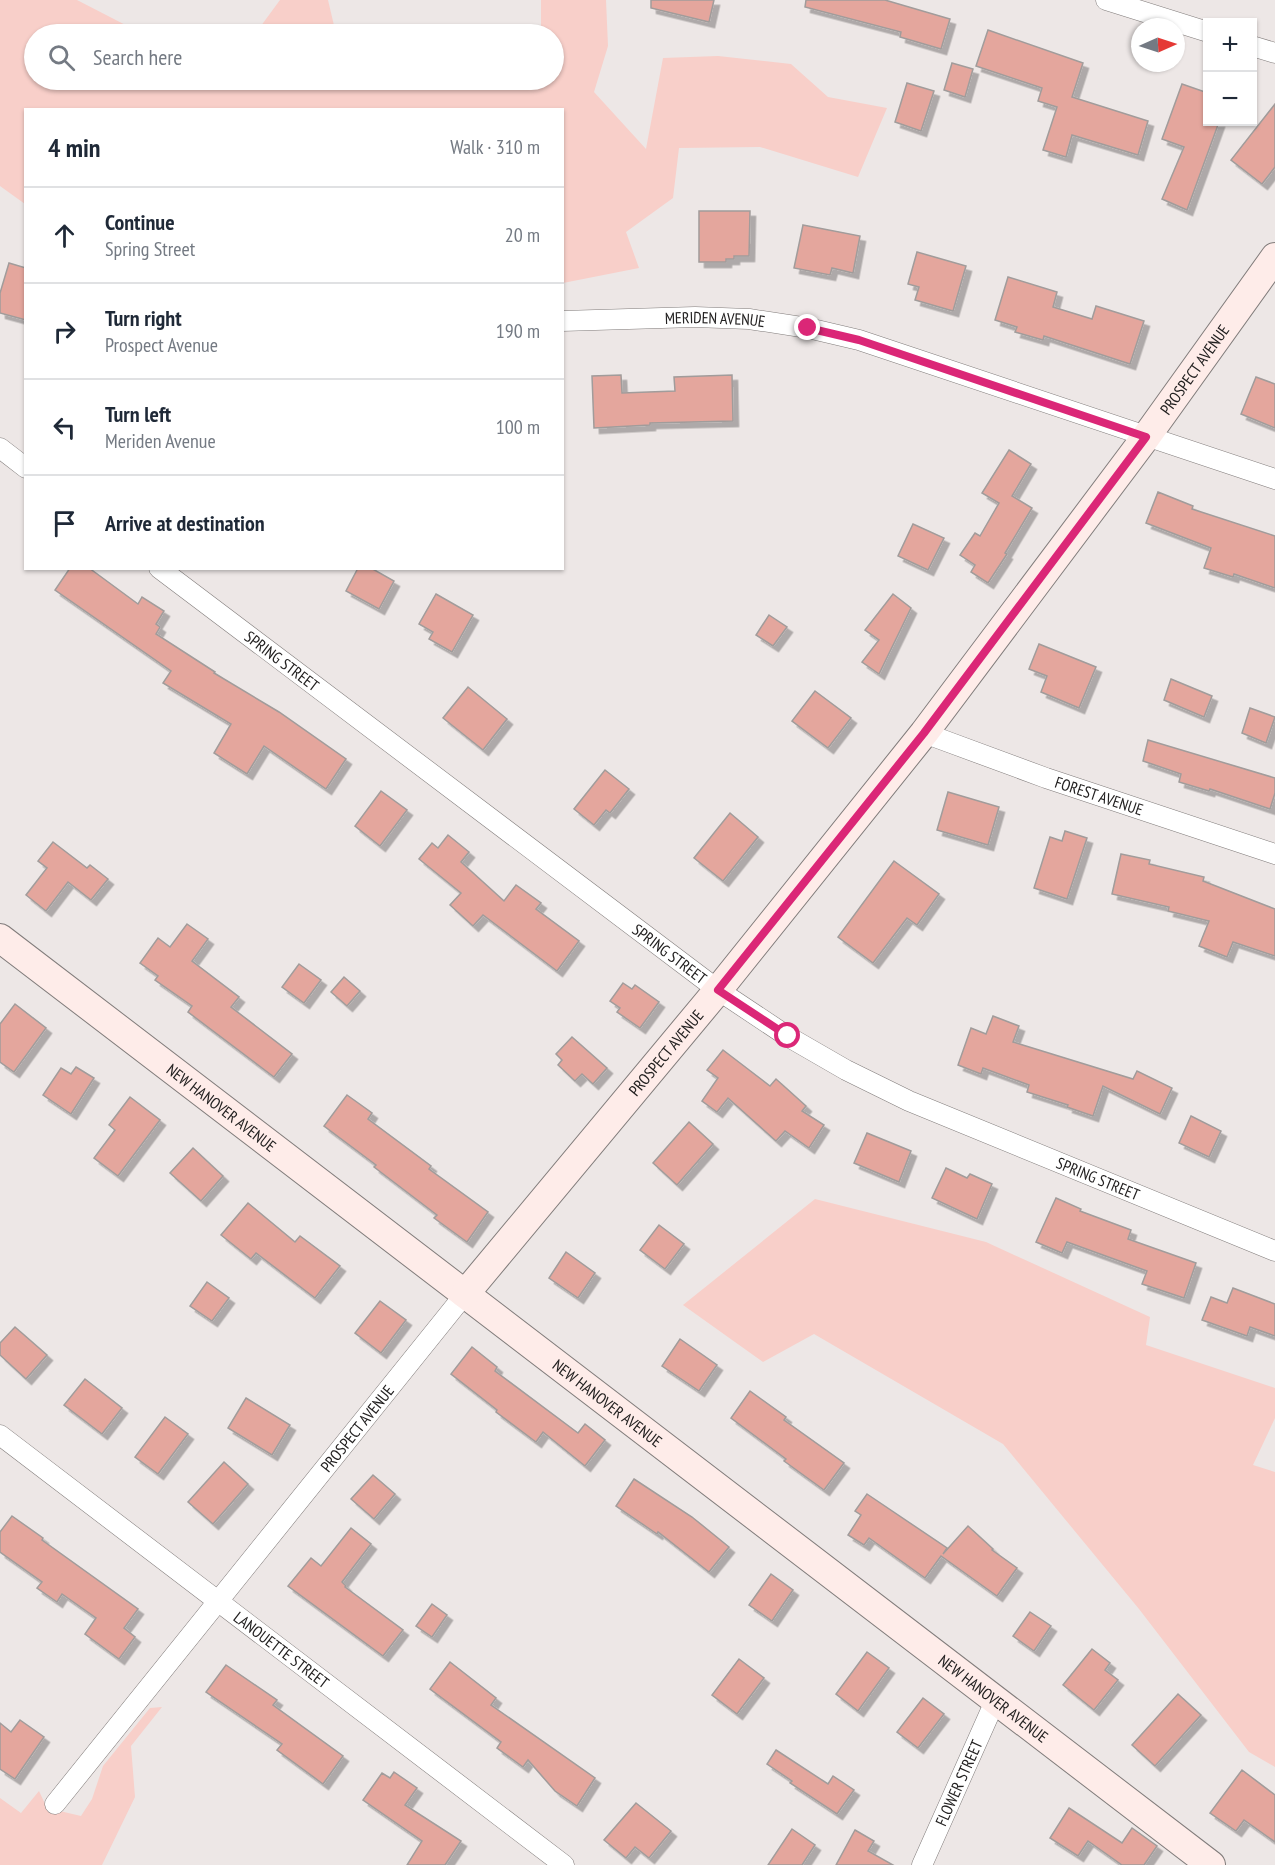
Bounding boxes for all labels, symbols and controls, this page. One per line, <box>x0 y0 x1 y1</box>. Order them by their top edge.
north arrow <box>1131 18 1185 72</box>
map controls <box>1203 18 1257 126</box>
button: + <box>1203 18 1257 72</box>
search box <box>24 24 564 90</box>
icon: search <box>45 41 78 74</box>
text: Search here <box>93 43 182 71</box>
button: − <box>1203 72 1257 126</box>
text: 4 min <box>48 131 101 164</box>
text: Walk · 310 m <box>450 134 540 160</box>
text: Continue <box>105 208 175 236</box>
icon: ahead <box>48 219 81 252</box>
text: 20 m <box>505 222 540 248</box>
text: Spring Street <box>105 236 195 262</box>
text: Turn right <box>105 304 182 332</box>
street label: MERIDEN AVENUE <box>664 307 767 331</box>
route end <box>794 314 820 340</box>
icon: right <box>48 315 81 348</box>
text: 190 m <box>496 318 540 344</box>
street label: PROSPECT AVENUE <box>1155 320 1233 418</box>
text: Prospect Avenue <box>105 332 218 358</box>
text: Turn left <box>105 400 171 428</box>
icon: left <box>48 411 81 444</box>
text: 100 m <box>496 414 540 440</box>
text: Meriden Avenue <box>105 428 216 454</box>
icon: arrive <box>48 507 81 540</box>
text: Arrive at destination <box>105 509 265 537</box>
street label: SPRING STREET <box>241 626 323 695</box>
street label: FOREST AVENUE <box>1053 772 1146 820</box>
street label: SPRING STREET <box>629 919 711 988</box>
street label: PROSPECT AVENUE <box>624 1005 707 1100</box>
route start <box>774 1022 800 1048</box>
street label: NEW HANOVER AVENUE <box>163 1059 280 1156</box>
street label: SPRING STREET <box>1054 1153 1143 1204</box>
street label: NEW HANOVER AVENUE <box>549 1355 666 1451</box>
street label: PROSPECT AVENUE <box>316 1381 398 1476</box>
street label: LANOUETTE STREET <box>230 1607 333 1692</box>
street label: NEW HANOVER AVENUE <box>935 1650 1052 1747</box>
street label: FLOWER STREET <box>931 1737 987 1829</box>

